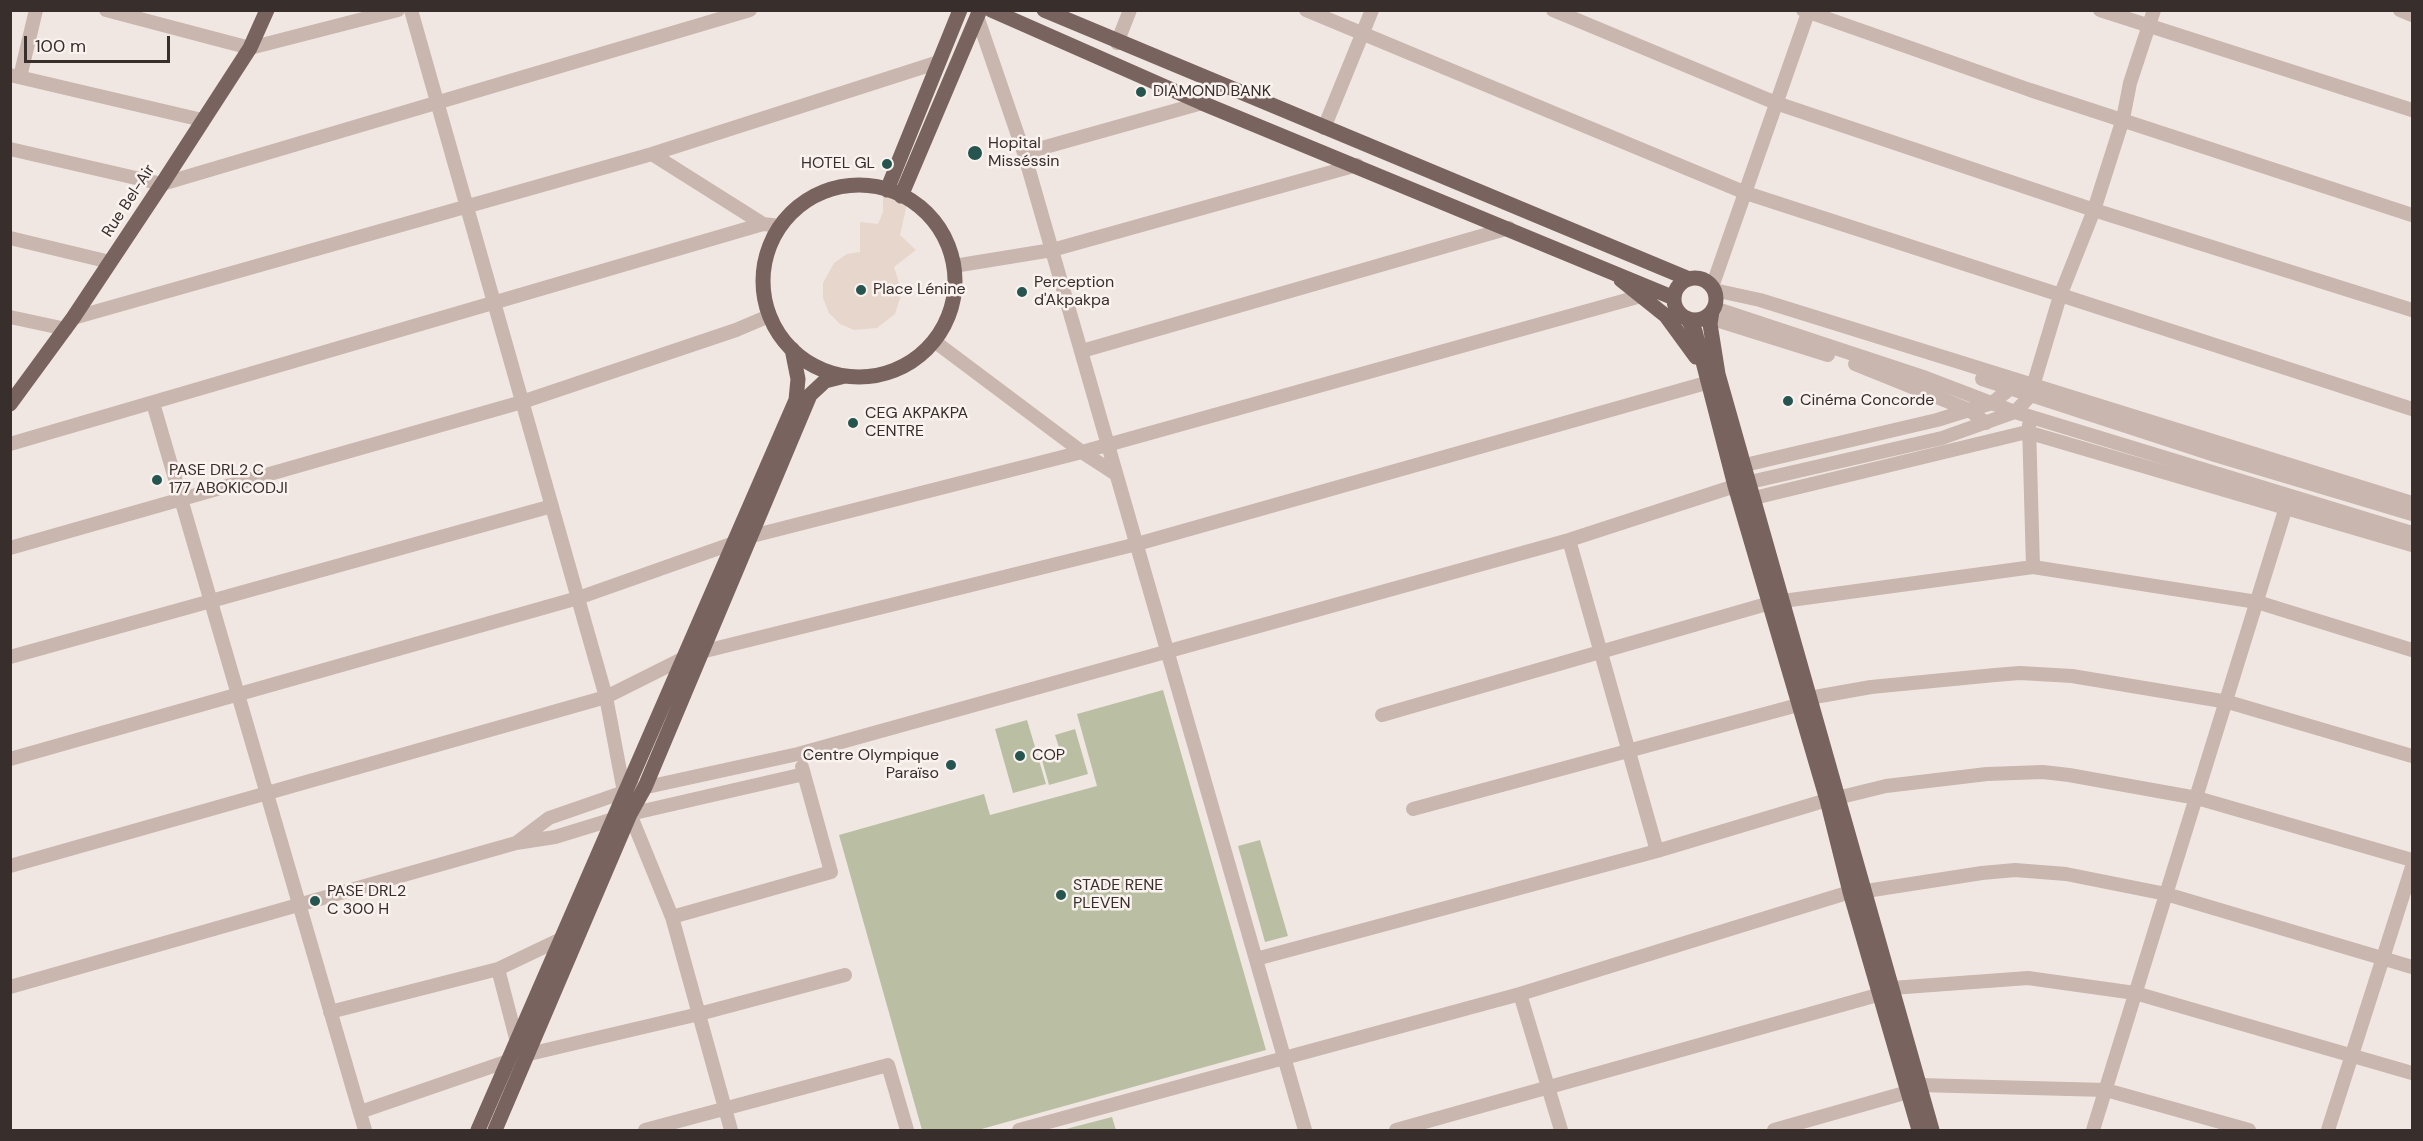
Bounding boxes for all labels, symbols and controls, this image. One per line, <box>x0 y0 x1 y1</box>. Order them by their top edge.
scale bar <box>27 24 172 62</box>
text: 100 m <box>35 34 86 58</box>
place label: DIAMOND BANK <box>1153 82 1271 102</box>
marker: DIAMOND BANK <box>1134 85 1148 99</box>
place label: Hopital Misséssin <box>988 134 1060 172</box>
marker: Hopital Misséssin <box>966 144 984 162</box>
place label: HOTEL GL <box>801 154 875 174</box>
marker: HOTEL GL <box>880 157 894 171</box>
street label: Rue Bel-Air <box>98 161 160 241</box>
place label: Perception d'Akpakpa <box>1034 273 1114 311</box>
place label: Place Lénine <box>873 280 966 300</box>
marker: Place Lénine <box>854 283 868 297</box>
marker: Perception d'Akpakpa <box>1015 285 1029 299</box>
place label: Cinéma Concorde <box>1800 391 1934 411</box>
marker: Cinéma Concorde <box>1781 394 1795 408</box>
place label: CEG AKPAKPA CENTRE <box>865 404 968 442</box>
marker: CEG AKPAKPA CENTRE <box>846 416 860 430</box>
place label: PASE DRL2 C 177 ABOKICODJI <box>169 461 288 499</box>
marker: PASE DRL2 C 177 ABOKICODJI <box>150 473 164 487</box>
place label: Centre Olympique Paraïso <box>803 746 939 784</box>
place label: COP <box>1032 746 1065 766</box>
marker: COP <box>1013 749 1027 763</box>
marker: Centre Olympique Paraïso <box>944 758 958 772</box>
place label: STADE RENE PLEVEN <box>1073 876 1163 914</box>
place label: PASE DRL2 C 300 H <box>327 882 406 920</box>
marker: STADE RENE PLEVEN <box>1054 888 1068 902</box>
marker: PASE DRL2 C 300 H <box>308 894 322 908</box>

